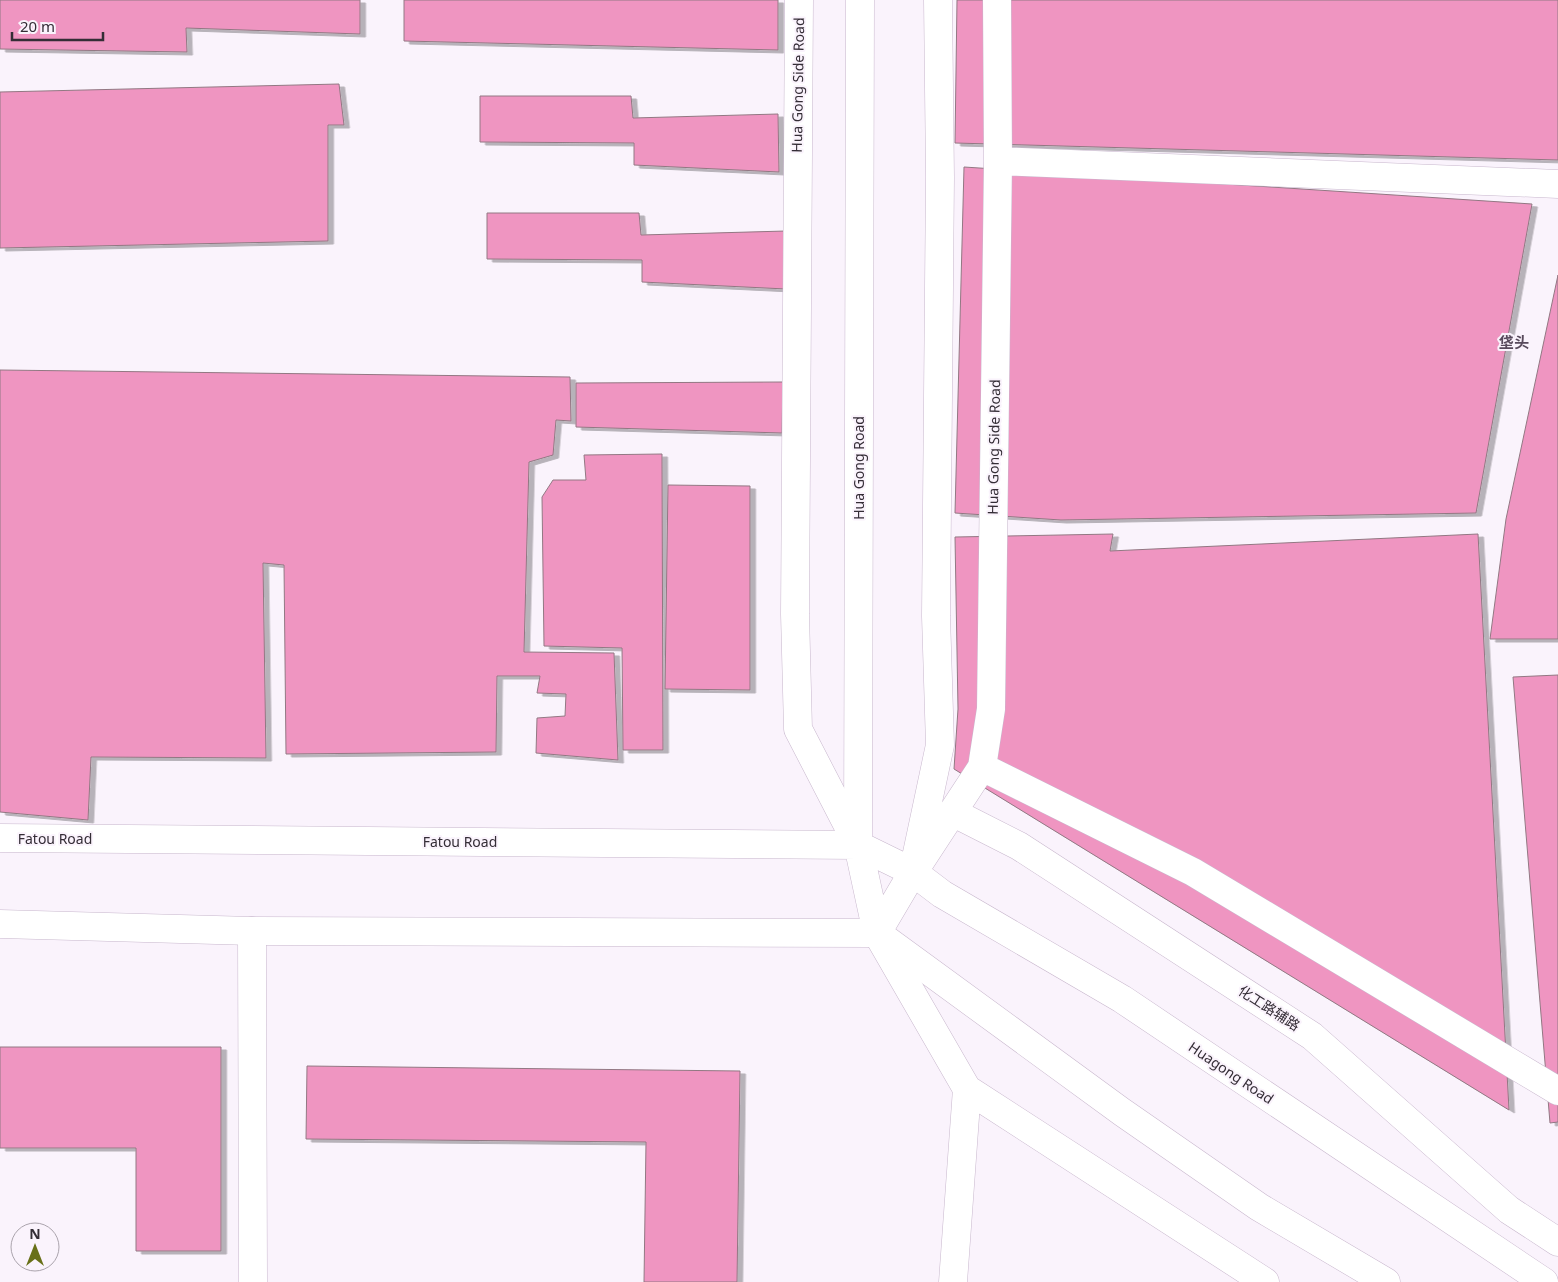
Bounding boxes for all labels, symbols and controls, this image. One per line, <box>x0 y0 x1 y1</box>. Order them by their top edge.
scale bar <box>12 10 104 42</box>
text: 20 m <box>20 16 55 36</box>
street label: Hua Gong Side Road <box>787 17 808 153</box>
district label: 垡头 <box>1499 332 1529 352</box>
street label: Hua Gong Side Road <box>983 379 1004 515</box>
street label: Hua Gong Road <box>849 416 868 520</box>
street label: Fatou Road <box>18 829 92 848</box>
street label: Fatou Road <box>423 832 497 851</box>
street label: 化工路辅路 <box>1235 981 1304 1035</box>
street label: Huagong Road <box>1185 1037 1277 1108</box>
north arrow <box>10 1222 60 1272</box>
text: N <box>29 1224 41 1243</box>

